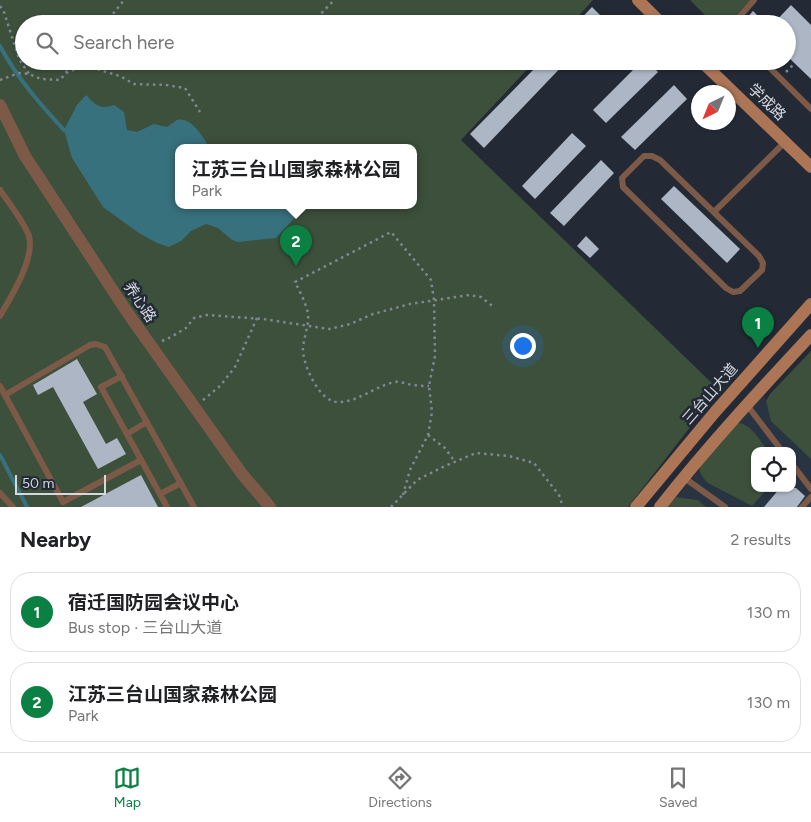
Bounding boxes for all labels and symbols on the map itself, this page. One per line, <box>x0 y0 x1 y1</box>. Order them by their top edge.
street label: 学成路 <box>745 80 789 124</box>
north arrow <box>691 85 736 130</box>
pin: 2 <box>280 225 312 266</box>
street label: 养心路 <box>120 278 160 326</box>
pin: 1 <box>742 307 774 348</box>
your location <box>510 333 536 359</box>
street label: 三台山大道 <box>679 360 741 428</box>
scale bar <box>15 472 106 495</box>

